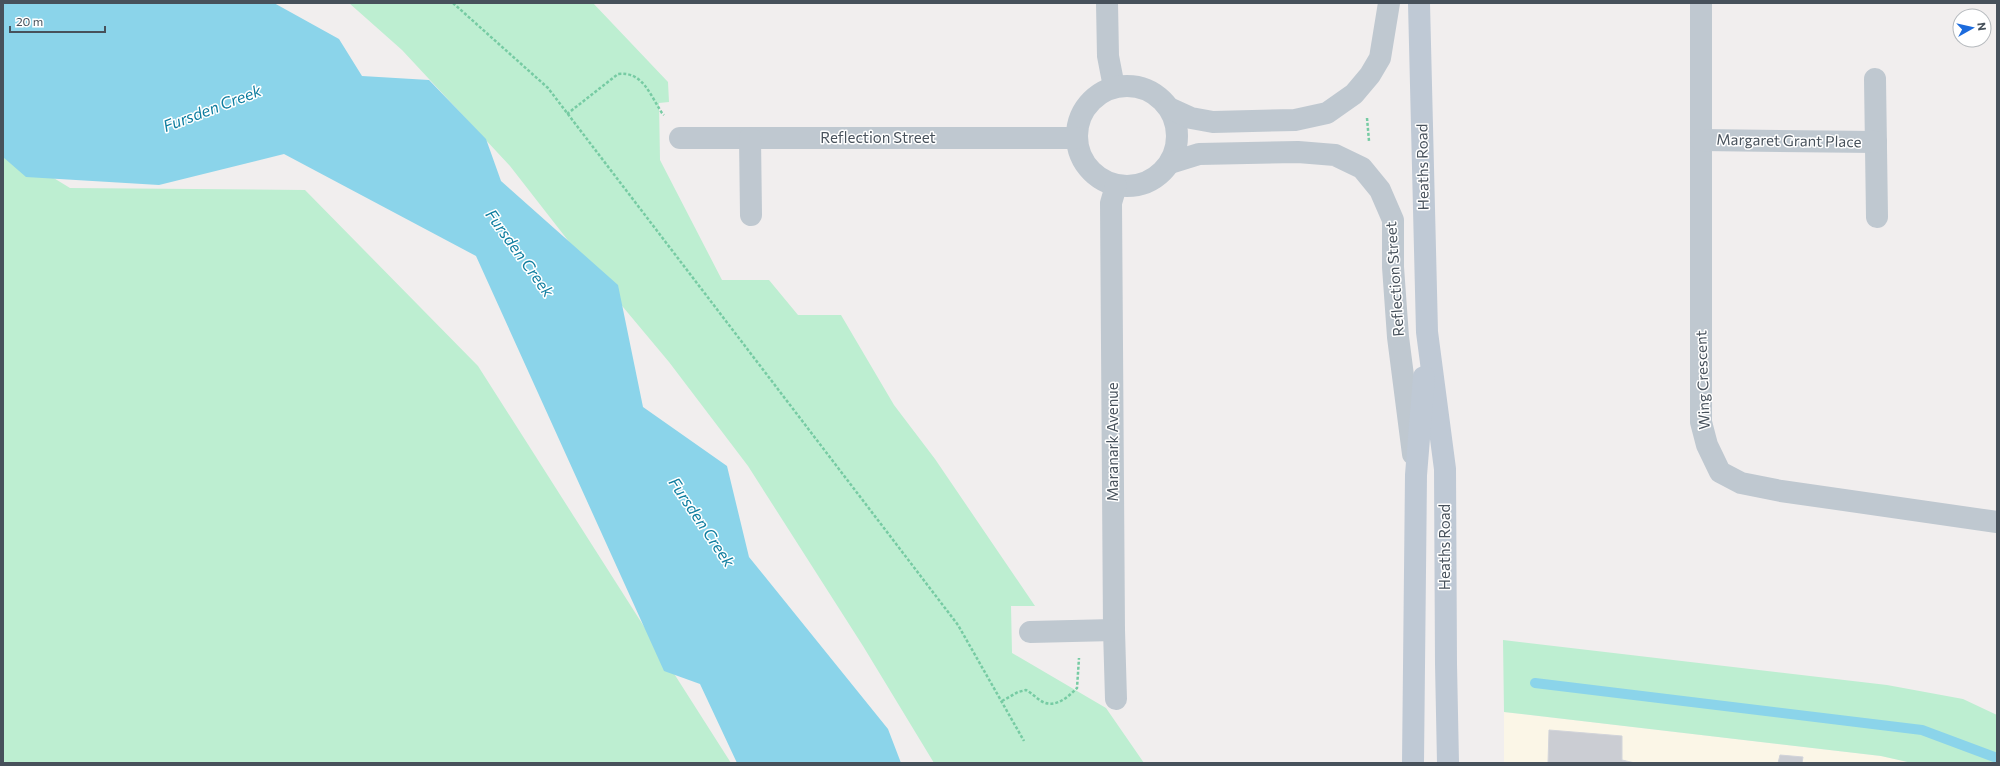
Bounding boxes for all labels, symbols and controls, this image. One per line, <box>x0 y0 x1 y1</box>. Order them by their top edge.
scale bar <box>10 8 105 34</box>
north arrow <box>1952 8 1992 48</box>
text: 20 m <box>16 14 43 28</box>
text: N <box>1975 22 1989 32</box>
water label: Fursden Creek <box>160 80 264 135</box>
street label: Heaths Road <box>1412 124 1432 210</box>
street label: Reflection Street <box>820 128 936 146</box>
street label: Margaret Grant Place <box>1716 130 1862 150</box>
water label: Fursden Creek <box>482 205 559 301</box>
street label: Reflection Street <box>1381 221 1407 337</box>
street label: Wing Crescent <box>1691 330 1713 430</box>
street label: Maranark Avenue <box>1103 382 1121 502</box>
water label: Fursden Creek <box>666 473 739 570</box>
street label: Heaths Road <box>1435 504 1453 590</box>

